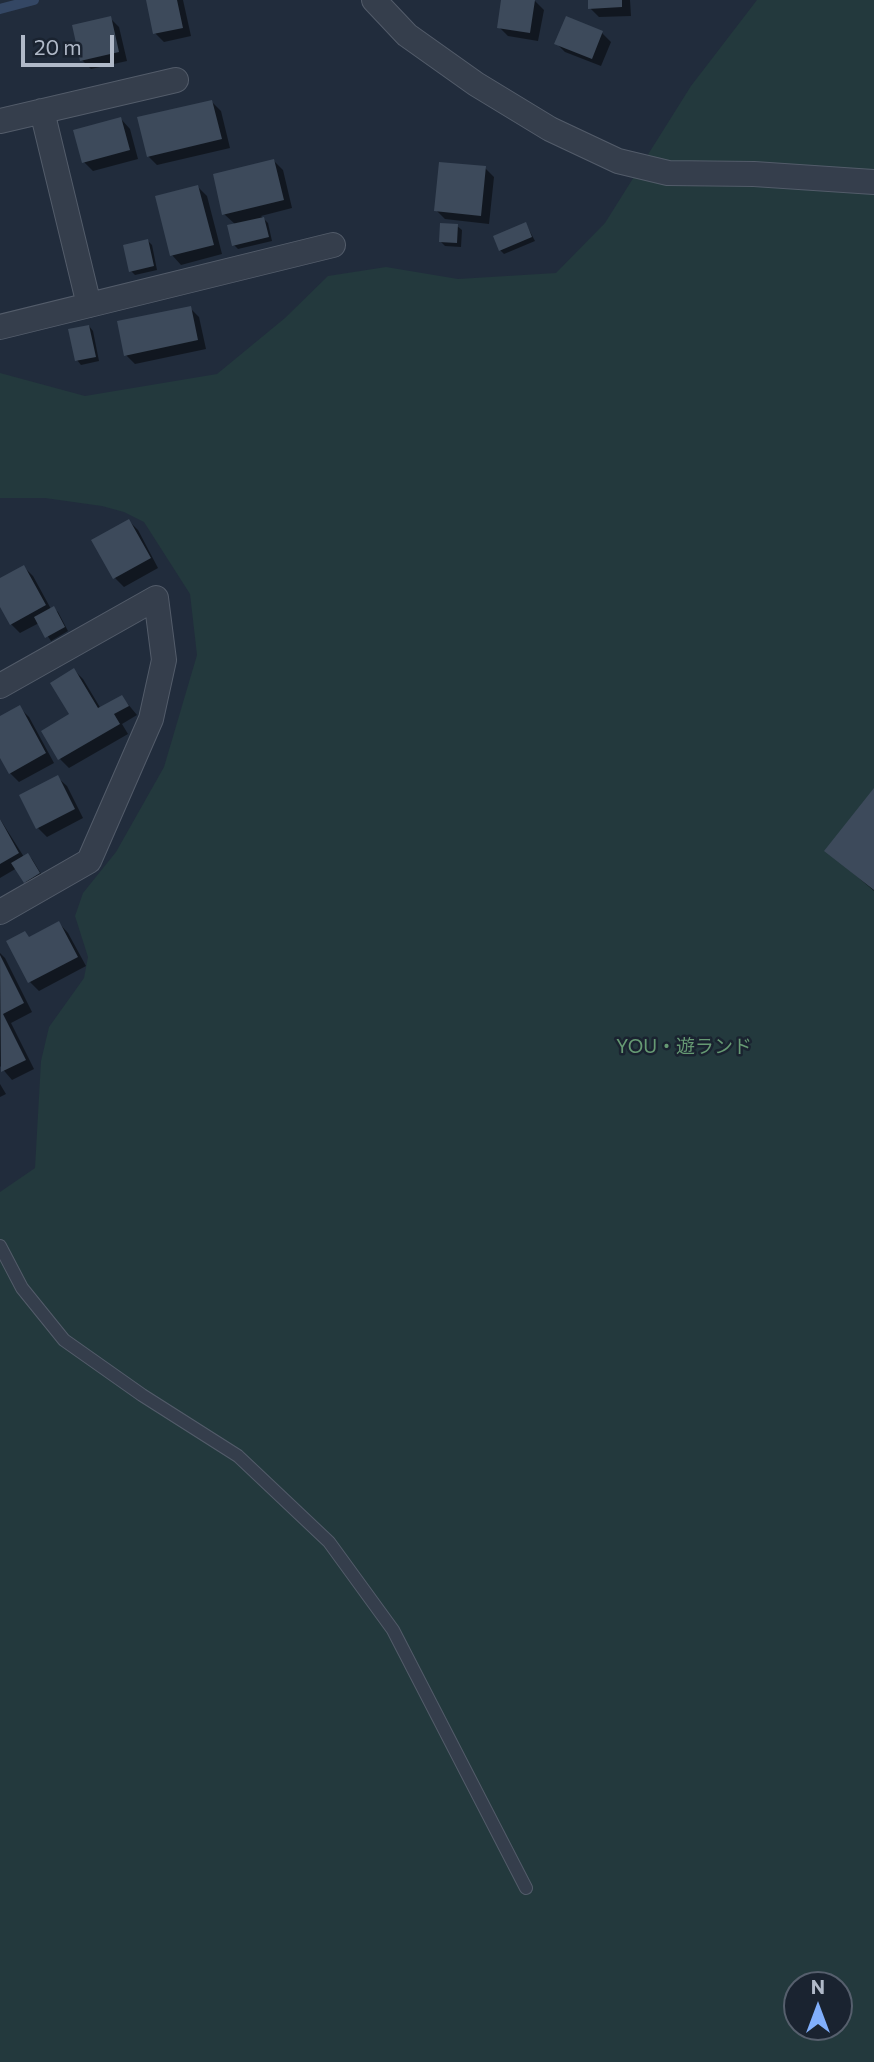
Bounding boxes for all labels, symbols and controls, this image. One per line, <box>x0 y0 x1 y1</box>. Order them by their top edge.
scale bar <box>24 21 117 65</box>
text: 20 m <box>34 34 82 59</box>
park label: YOU・遊ランド <box>616 1036 752 1058</box>
north arrow <box>783 1971 853 2041</box>
text: N <box>811 1975 825 1998</box>

